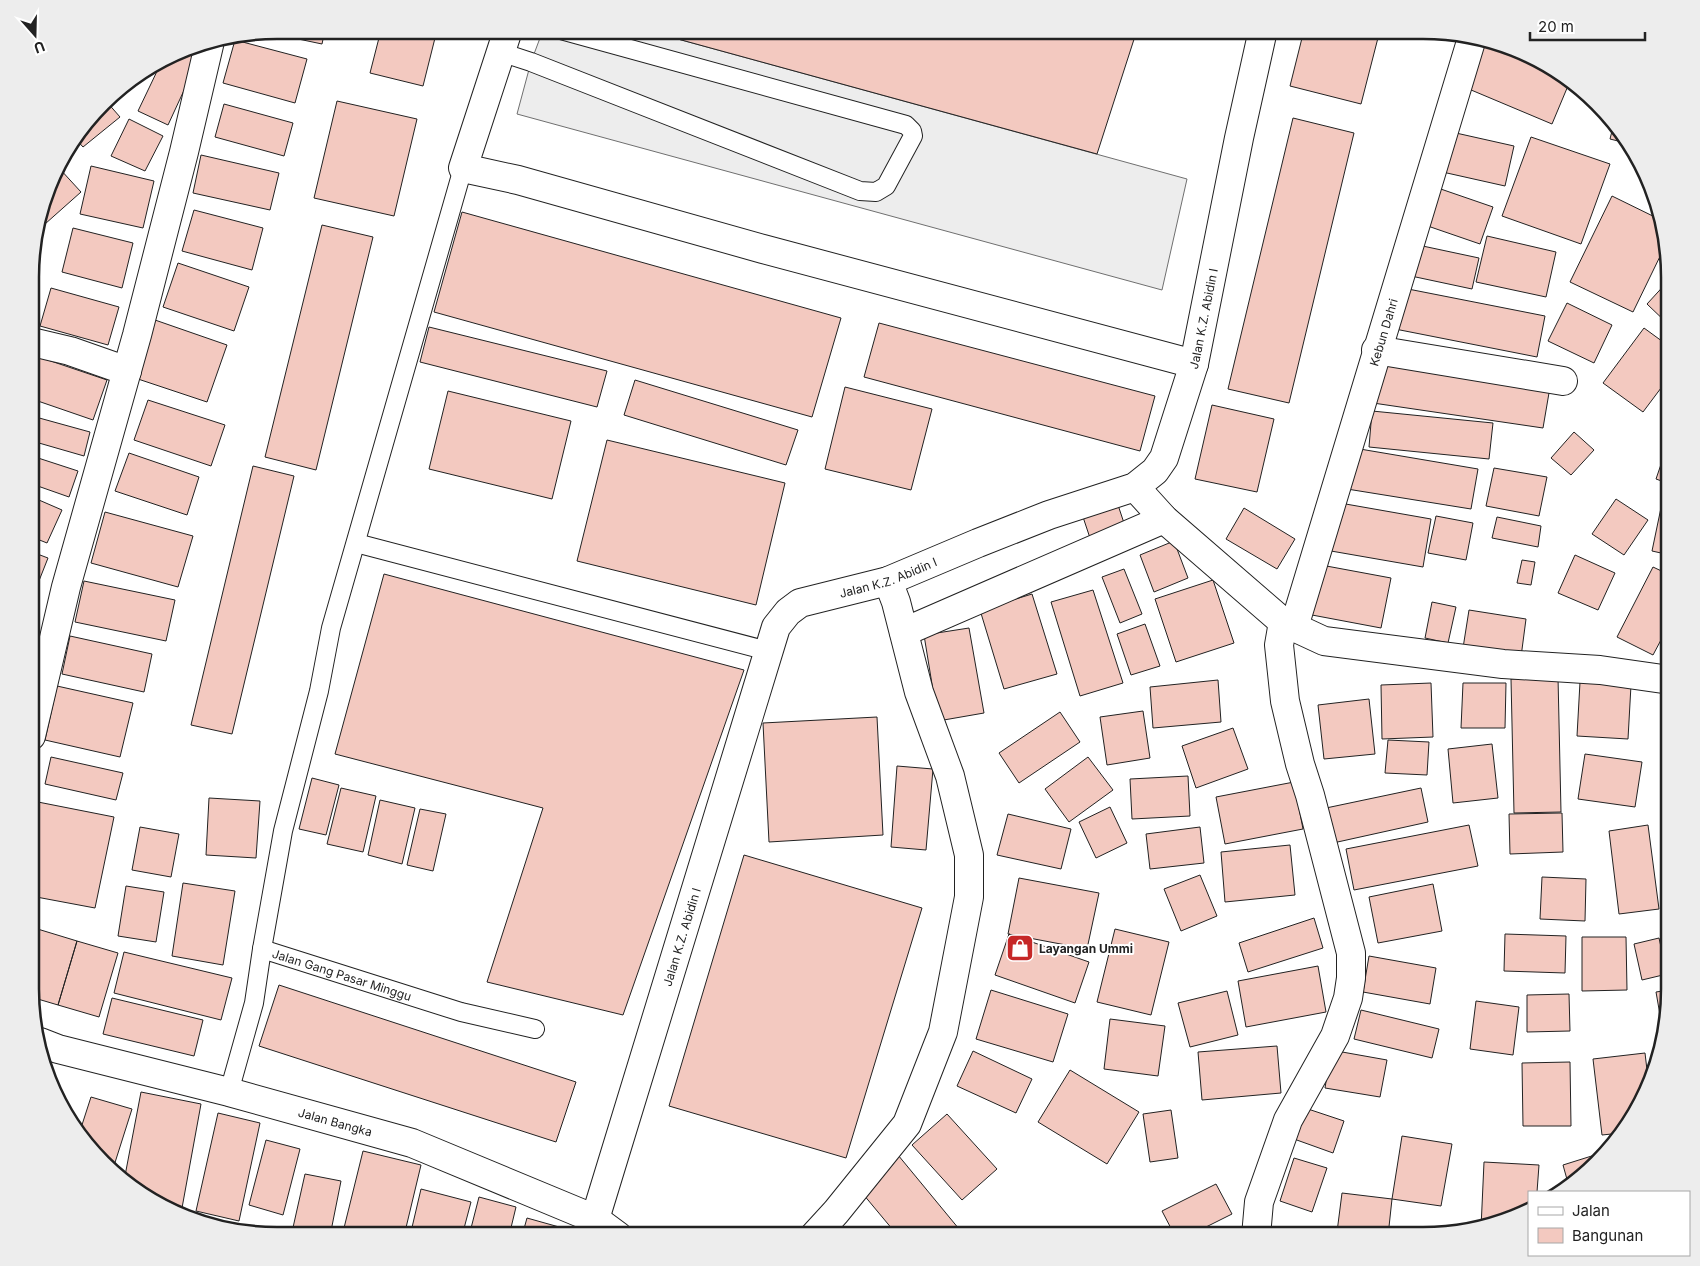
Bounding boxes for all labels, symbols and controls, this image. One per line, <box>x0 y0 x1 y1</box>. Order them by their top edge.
north arrow <box>10 10 60 60</box>
scale bar <box>1530 10 1645 42</box>
text: 20 m <box>1538 17 1574 36</box>
text: U <box>32 38 47 57</box>
street label: Jalan K.Z. Abidin I <box>1185 267 1220 371</box>
street label: Kebun Dahri <box>1366 297 1400 368</box>
street label: Jalan K.Z. Abidin I <box>838 554 939 600</box>
street label: Jalan K.Z. Abidin I <box>659 886 703 988</box>
shop icon: Layangan Ummi <box>1005 933 1035 963</box>
place label: Layangan Ummi <box>1039 941 1133 956</box>
street label: Jalan Gang Pasar Minggu <box>270 945 414 1003</box>
street label: Jalan Bangka <box>297 1104 374 1139</box>
legend <box>1528 1191 1690 1256</box>
text: Jalan <box>1572 1201 1610 1220</box>
text: Bangunan <box>1572 1226 1643 1245</box>

